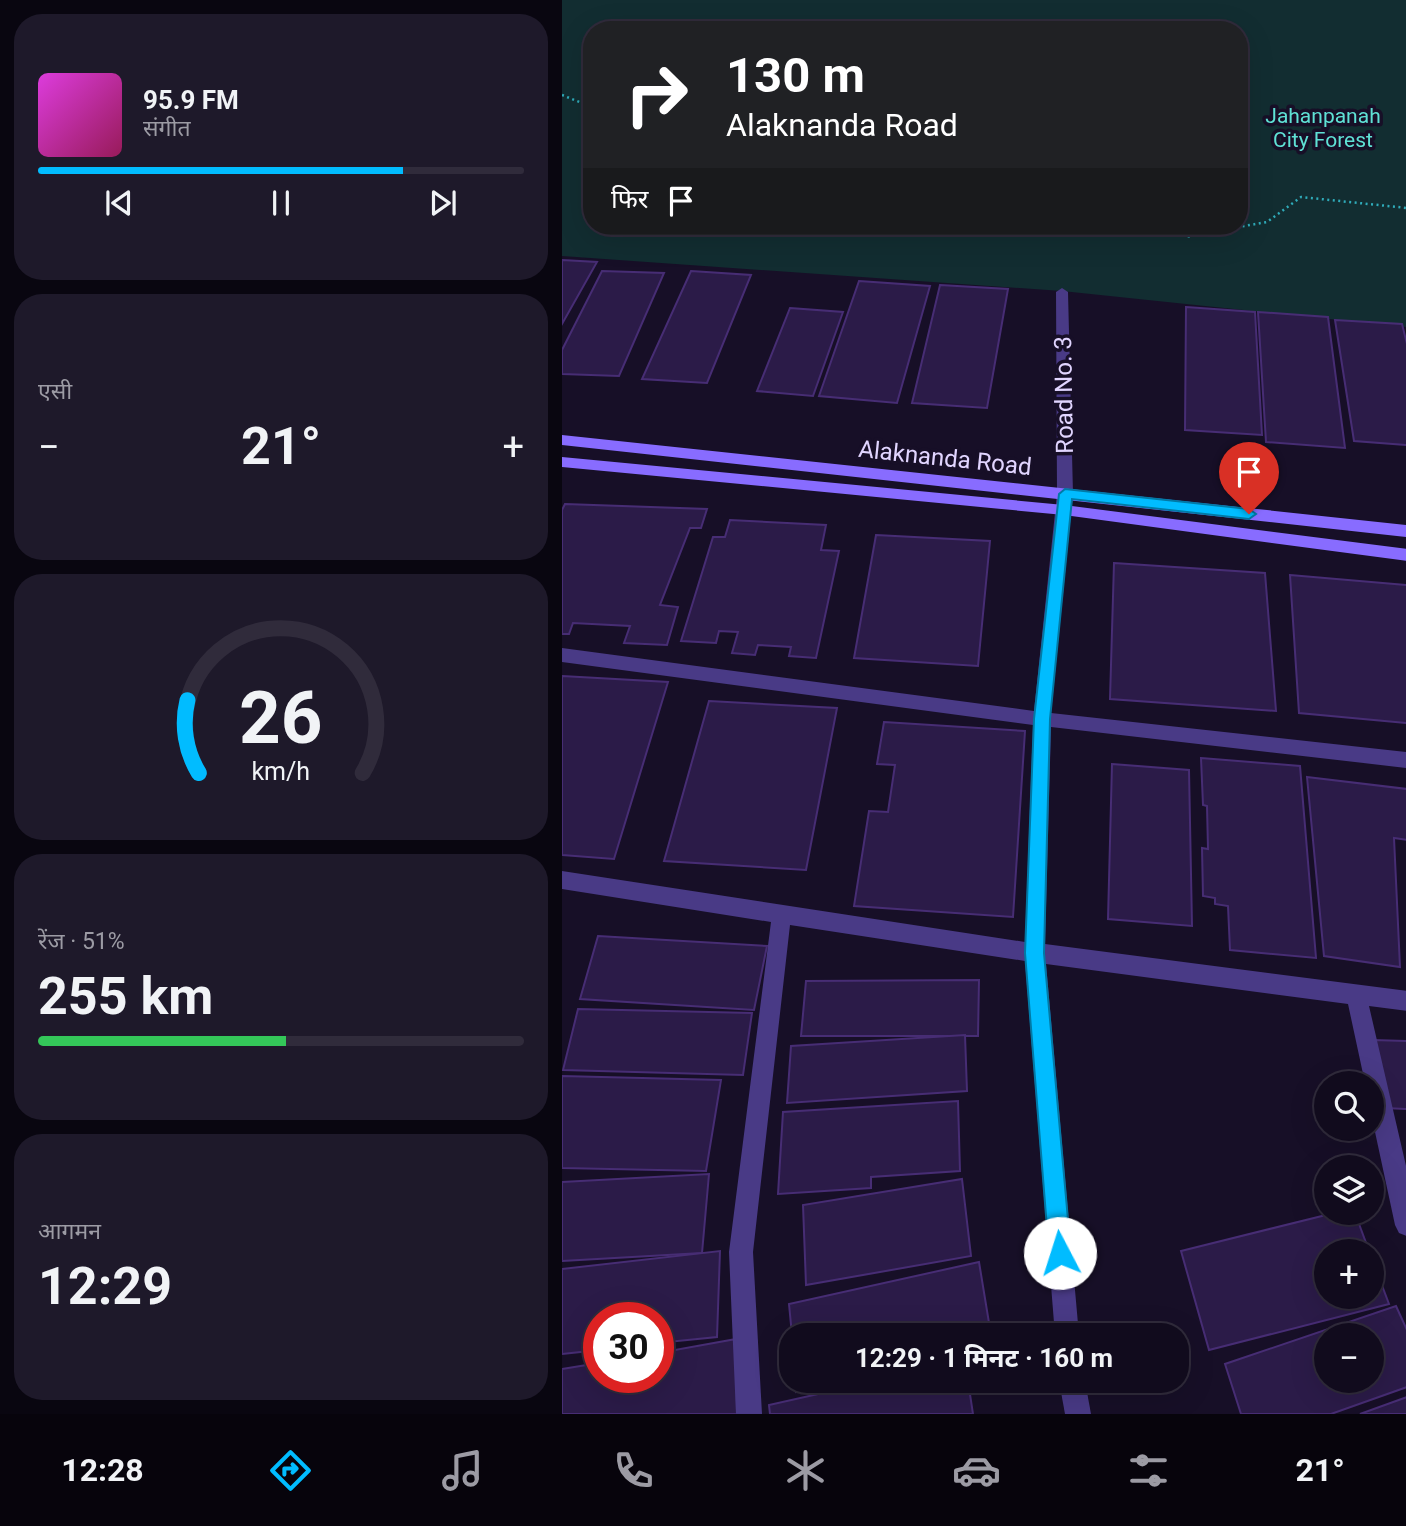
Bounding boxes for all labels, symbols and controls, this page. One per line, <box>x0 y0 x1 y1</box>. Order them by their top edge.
text: 130 m <box>726 47 865 104</box>
icon: right <box>611 49 702 140</box>
text: 95.9 FM <box>143 85 239 115</box>
park label: Jahanpanah City Forest <box>1265 104 1381 152</box>
text: Alaknanda Road <box>726 106 958 144</box>
text: संगीत <box>143 115 191 142</box>
icon: arrive <box>662 182 700 220</box>
icon: previous <box>100 184 138 222</box>
icon: pause <box>262 184 300 222</box>
icon: next <box>424 184 462 222</box>
text: फिर <box>611 184 648 214</box>
street label: Road No. 3 <box>1049 336 1079 454</box>
text: एसी <box>38 378 72 405</box>
text: 21° <box>241 416 321 477</box>
text: − <box>38 425 60 469</box>
text: + <box>502 425 524 469</box>
street label: Alaknanda Road <box>857 435 1033 481</box>
pin <box>1219 442 1279 514</box>
icon: arrive <box>1230 453 1268 491</box>
text: 26 <box>239 675 323 761</box>
text: km/h <box>252 757 310 786</box>
text: रेंज · 51% <box>38 928 125 955</box>
text: 255 km <box>38 966 213 1027</box>
map controls <box>1314 1071 1384 1393</box>
button: search <box>1314 1071 1384 1141</box>
button: layers <box>1314 1155 1384 1225</box>
position arrow <box>1023 1216 1097 1290</box>
text: आगमन <box>38 1218 101 1245</box>
button: + <box>1314 1239 1384 1309</box>
text: 12:29 <box>38 1256 172 1317</box>
speed limit sign: 30 <box>583 1302 674 1393</box>
button: − <box>1314 1323 1384 1393</box>
text: 12:29 · 1 मिनट · 160 m <box>855 1343 1113 1373</box>
icon: directions <box>266 1446 315 1495</box>
icon: music <box>438 1446 487 1495</box>
icon: phone <box>609 1446 658 1495</box>
icon: climate <box>781 1446 830 1495</box>
icon: car <box>952 1446 1001 1495</box>
icon: filters <box>1124 1446 1173 1495</box>
text: 12:28 <box>61 1451 144 1489</box>
text: 21° <box>1295 1451 1345 1489</box>

